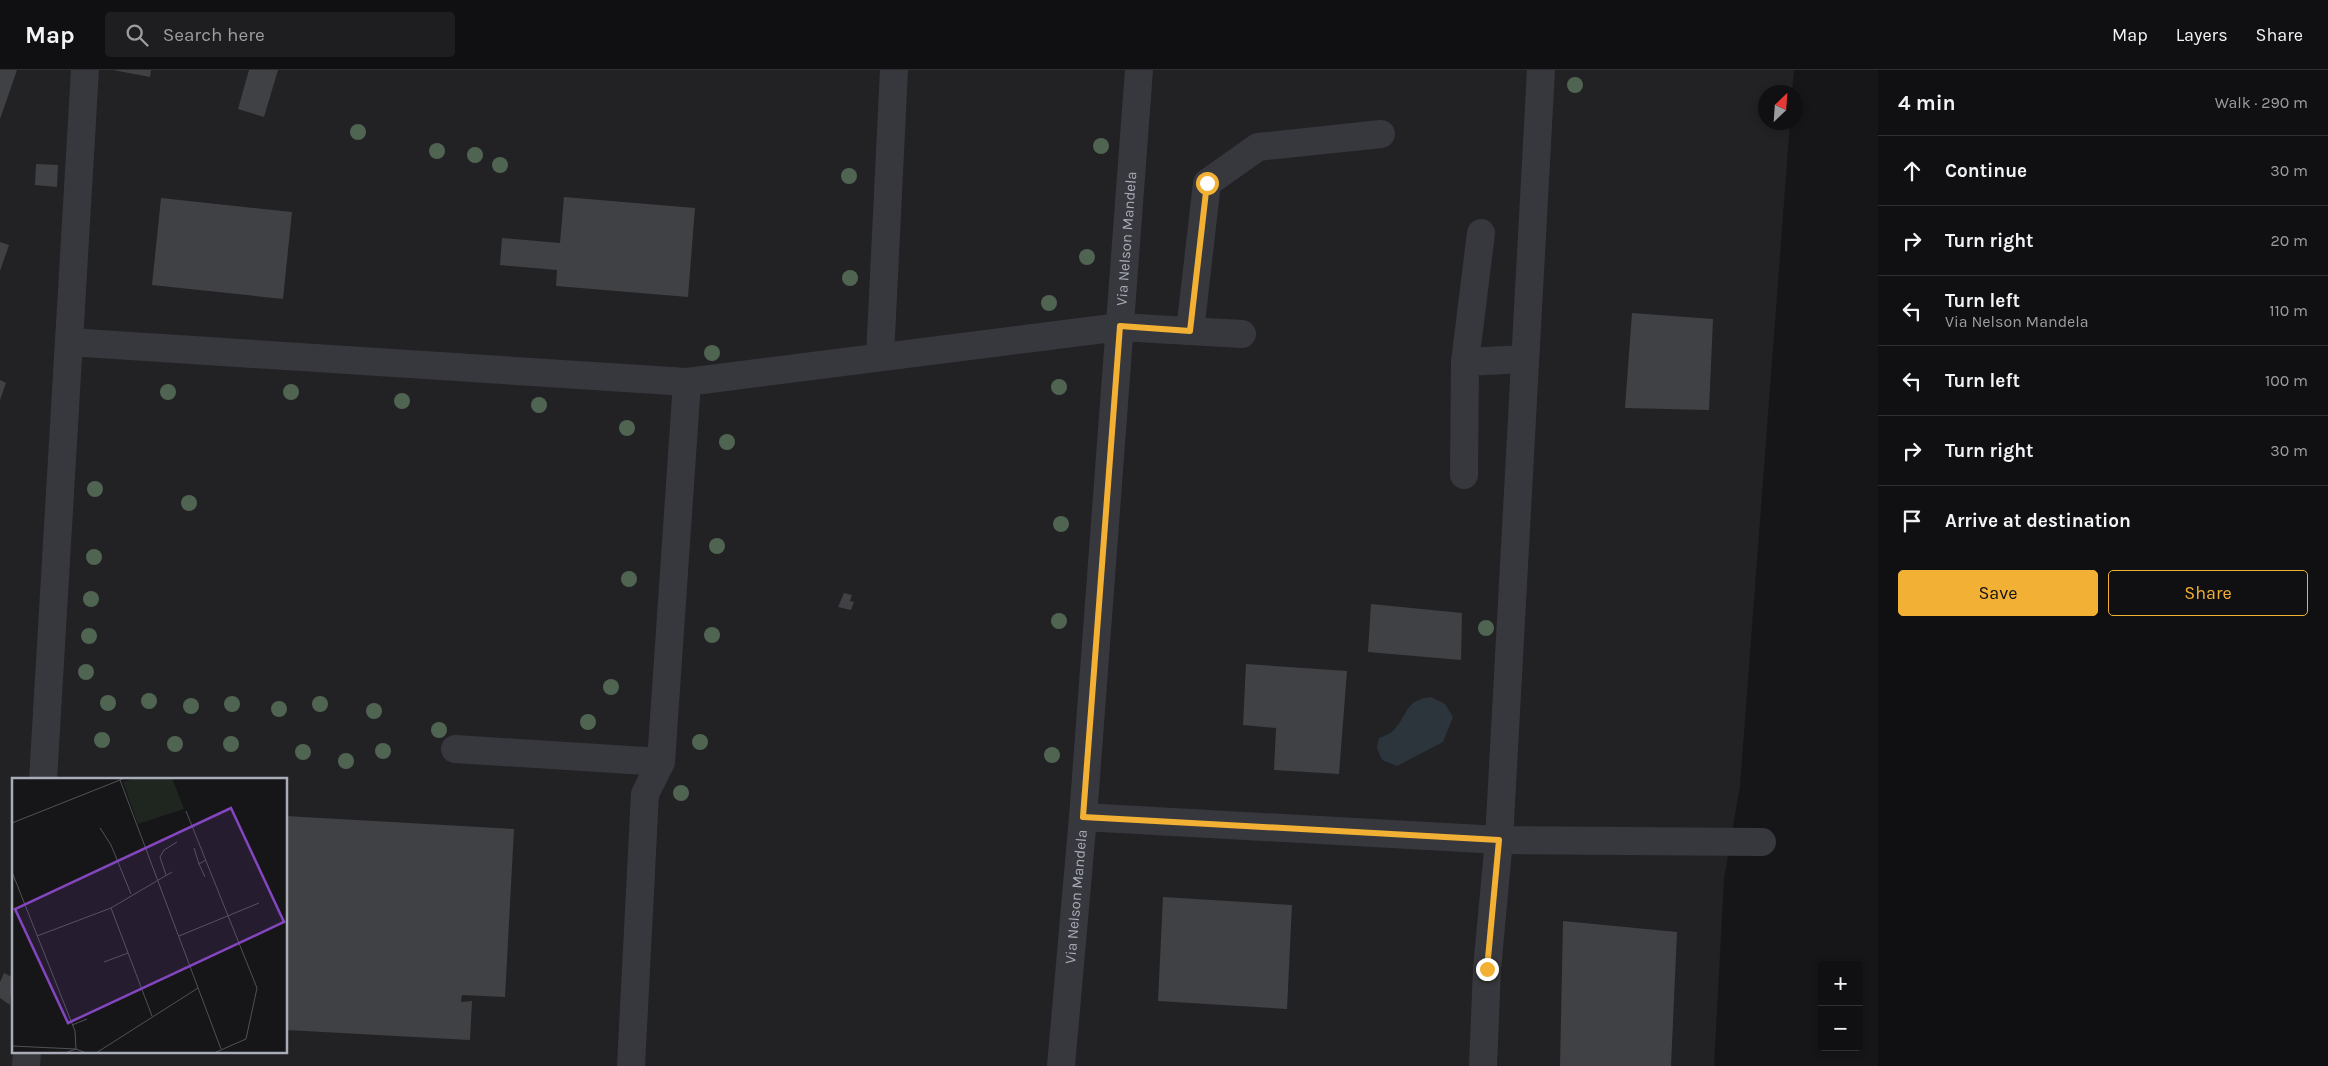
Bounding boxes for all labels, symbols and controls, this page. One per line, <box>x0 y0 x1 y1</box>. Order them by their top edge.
search box <box>105 12 455 57</box>
text: Map <box>25 21 75 49</box>
icon: search <box>123 21 151 49</box>
text: Search here <box>163 24 265 46</box>
text: Map <box>2112 24 2148 46</box>
text: Layers <box>2176 24 2228 46</box>
text: Share <box>2256 24 2303 46</box>
north arrow <box>1758 85 1803 130</box>
text: 4 min <box>1898 91 1956 115</box>
text: Walk · 290 m <box>2215 93 2308 112</box>
icon: ahead <box>1898 157 1926 185</box>
text: Continue <box>1945 160 2027 182</box>
text: 30 m <box>2270 161 2308 180</box>
street label: Via Nelson Mandela <box>1112 171 1140 306</box>
route start <box>1196 172 1219 195</box>
icon: right <box>1898 227 1926 255</box>
text: Turn right <box>1945 230 2034 252</box>
text: 20 m <box>2270 231 2308 250</box>
text: Turn left <box>1945 290 2020 312</box>
icon: left <box>1898 297 1926 325</box>
text: 110 m <box>2269 301 2308 320</box>
text: Via Nelson Mandela <box>1945 312 2089 331</box>
icon: left <box>1898 367 1926 395</box>
text: Turn left <box>1945 370 2020 392</box>
text: 100 m <box>2265 371 2308 390</box>
icon: right <box>1898 437 1926 465</box>
text: Turn right <box>1945 440 2034 462</box>
text: 30 m <box>2270 441 2308 460</box>
icon: arrive <box>1898 507 1926 535</box>
text: Arrive at destination <box>1945 510 2131 532</box>
button: Save <box>1898 570 2098 616</box>
button: Share <box>2108 570 2308 616</box>
inset map <box>12 778 288 1054</box>
street label: Via Nelson Mandela <box>1061 829 1091 965</box>
route end <box>1476 958 1499 981</box>
map controls <box>1818 961 1863 1051</box>
button: + <box>1818 961 1863 1006</box>
button: − <box>1818 1006 1863 1051</box>

